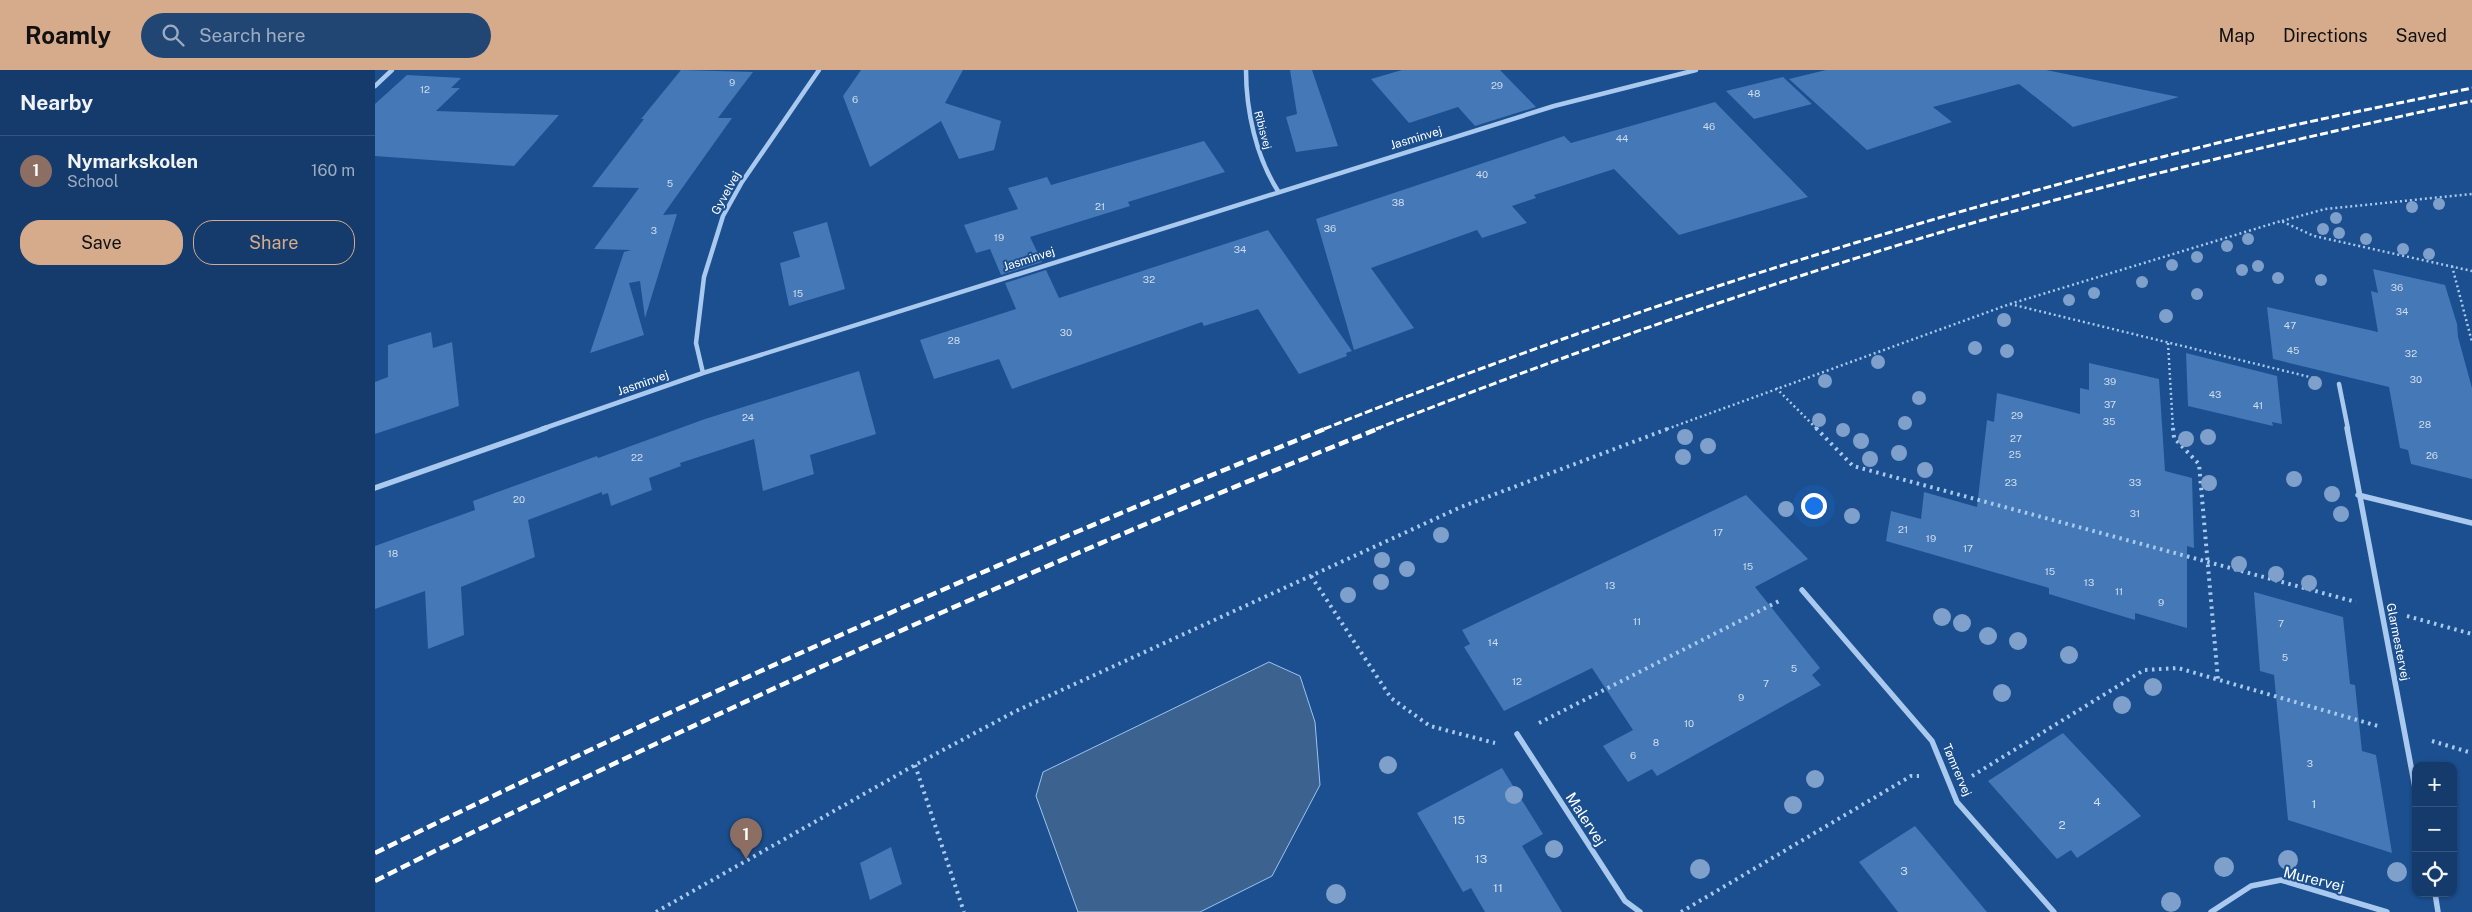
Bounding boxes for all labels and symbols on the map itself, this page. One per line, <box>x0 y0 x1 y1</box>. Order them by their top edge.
house number: 9 <box>729 76 735 88</box>
house number: 29 <box>1491 79 1503 91</box>
house number: 12 <box>420 83 430 95</box>
house number: 48 <box>1748 87 1760 99</box>
house number: 6 <box>852 93 858 105</box>
street label: Ribisvej <box>1252 109 1274 151</box>
house number: 46 <box>1703 120 1715 132</box>
street label: Jasminvej <box>1388 124 1444 152</box>
house number: 44 <box>1616 132 1628 144</box>
house number: 40 <box>1476 168 1488 180</box>
street label: Gyvelvej <box>708 169 744 217</box>
house number: 5 <box>667 177 673 189</box>
house number: 38 <box>1392 196 1404 208</box>
house number: 21 <box>1095 200 1105 212</box>
house number: 36 <box>1324 222 1336 234</box>
house number: 3 <box>651 224 657 236</box>
house number: 19 <box>994 231 1004 243</box>
house number: 34 <box>1234 243 1246 255</box>
street label: Jasminvej <box>1001 244 1057 274</box>
house number: 32 <box>1143 273 1155 285</box>
house number: 36 <box>2391 281 2403 293</box>
house number: 15 <box>793 287 803 299</box>
house number: 34 <box>2396 305 2408 317</box>
house number: 47 <box>2284 319 2296 331</box>
house number: 30 <box>1060 326 1072 338</box>
house number: 28 <box>948 334 960 346</box>
house number: 45 <box>2287 344 2299 356</box>
house number: 32 <box>2405 347 2417 359</box>
street label: Jasminvej <box>616 368 670 398</box>
house number: 30 <box>2410 373 2422 385</box>
house number: 39 <box>2104 375 2116 387</box>
house number: 43 <box>2209 388 2221 400</box>
house number: 37 <box>2104 398 2116 410</box>
house number: 41 <box>2253 399 2263 411</box>
house number: 29 <box>2011 409 2023 421</box>
house number: 24 <box>742 411 754 423</box>
house number: 35 <box>2103 415 2115 427</box>
house number: 28 <box>2419 418 2431 430</box>
house number: 27 <box>2010 432 2022 444</box>
house number: 25 <box>2009 448 2021 460</box>
house number: 26 <box>2426 449 2438 461</box>
house number: 22 <box>631 451 643 463</box>
house number: 23 <box>2005 476 2017 488</box>
house number: 33 <box>2129 476 2141 488</box>
house number: 20 <box>513 493 525 505</box>
your location <box>1801 493 1827 519</box>
house number: 31 <box>2130 507 2140 519</box>
house number: 21 <box>1898 523 1908 535</box>
house number: 17 <box>1713 526 1723 538</box>
house number: 19 <box>1926 532 1936 544</box>
house number: 17 <box>1963 542 1973 554</box>
house number: 18 <box>388 547 398 559</box>
house number: 15 <box>1743 560 1753 572</box>
house number: 15 <box>2045 565 2055 577</box>
house number: 13 <box>2084 576 2094 588</box>
house number: 13 <box>1605 579 1615 591</box>
house number: 11 <box>2115 585 2123 597</box>
house number: 9 <box>2158 596 2164 608</box>
street label: Glarmestervej <box>2384 602 2412 682</box>
house number: 11 <box>1633 615 1641 627</box>
house number: 7 <box>2278 617 2284 629</box>
house number: 14 <box>1488 636 1498 648</box>
house number: 5 <box>2282 651 2288 663</box>
house number: 5 <box>1791 662 1797 674</box>
house number: 12 <box>1512 675 1522 687</box>
house number: 7 <box>1763 677 1769 689</box>
house number: 9 <box>1738 691 1744 703</box>
house number: 10 <box>1684 717 1694 729</box>
house number: 8 <box>1653 736 1659 748</box>
street label: Tømrervej <box>1940 742 1974 798</box>
house number: 6 <box>1630 749 1636 761</box>
house number: 3 <box>2307 757 2313 769</box>
street label: Malervej <box>1563 789 1609 849</box>
house number: 4 <box>2093 795 2101 809</box>
house number: 1 <box>2312 797 2316 811</box>
house number: 15 <box>1453 813 1466 827</box>
pin: 1 <box>730 818 762 859</box>
house number: 2 <box>2058 818 2066 832</box>
house number: 13 <box>1475 852 1487 866</box>
street label: Murervej <box>2282 863 2346 895</box>
house number: 3 <box>1900 864 1908 878</box>
house number: 11 <box>1493 881 1503 895</box>

